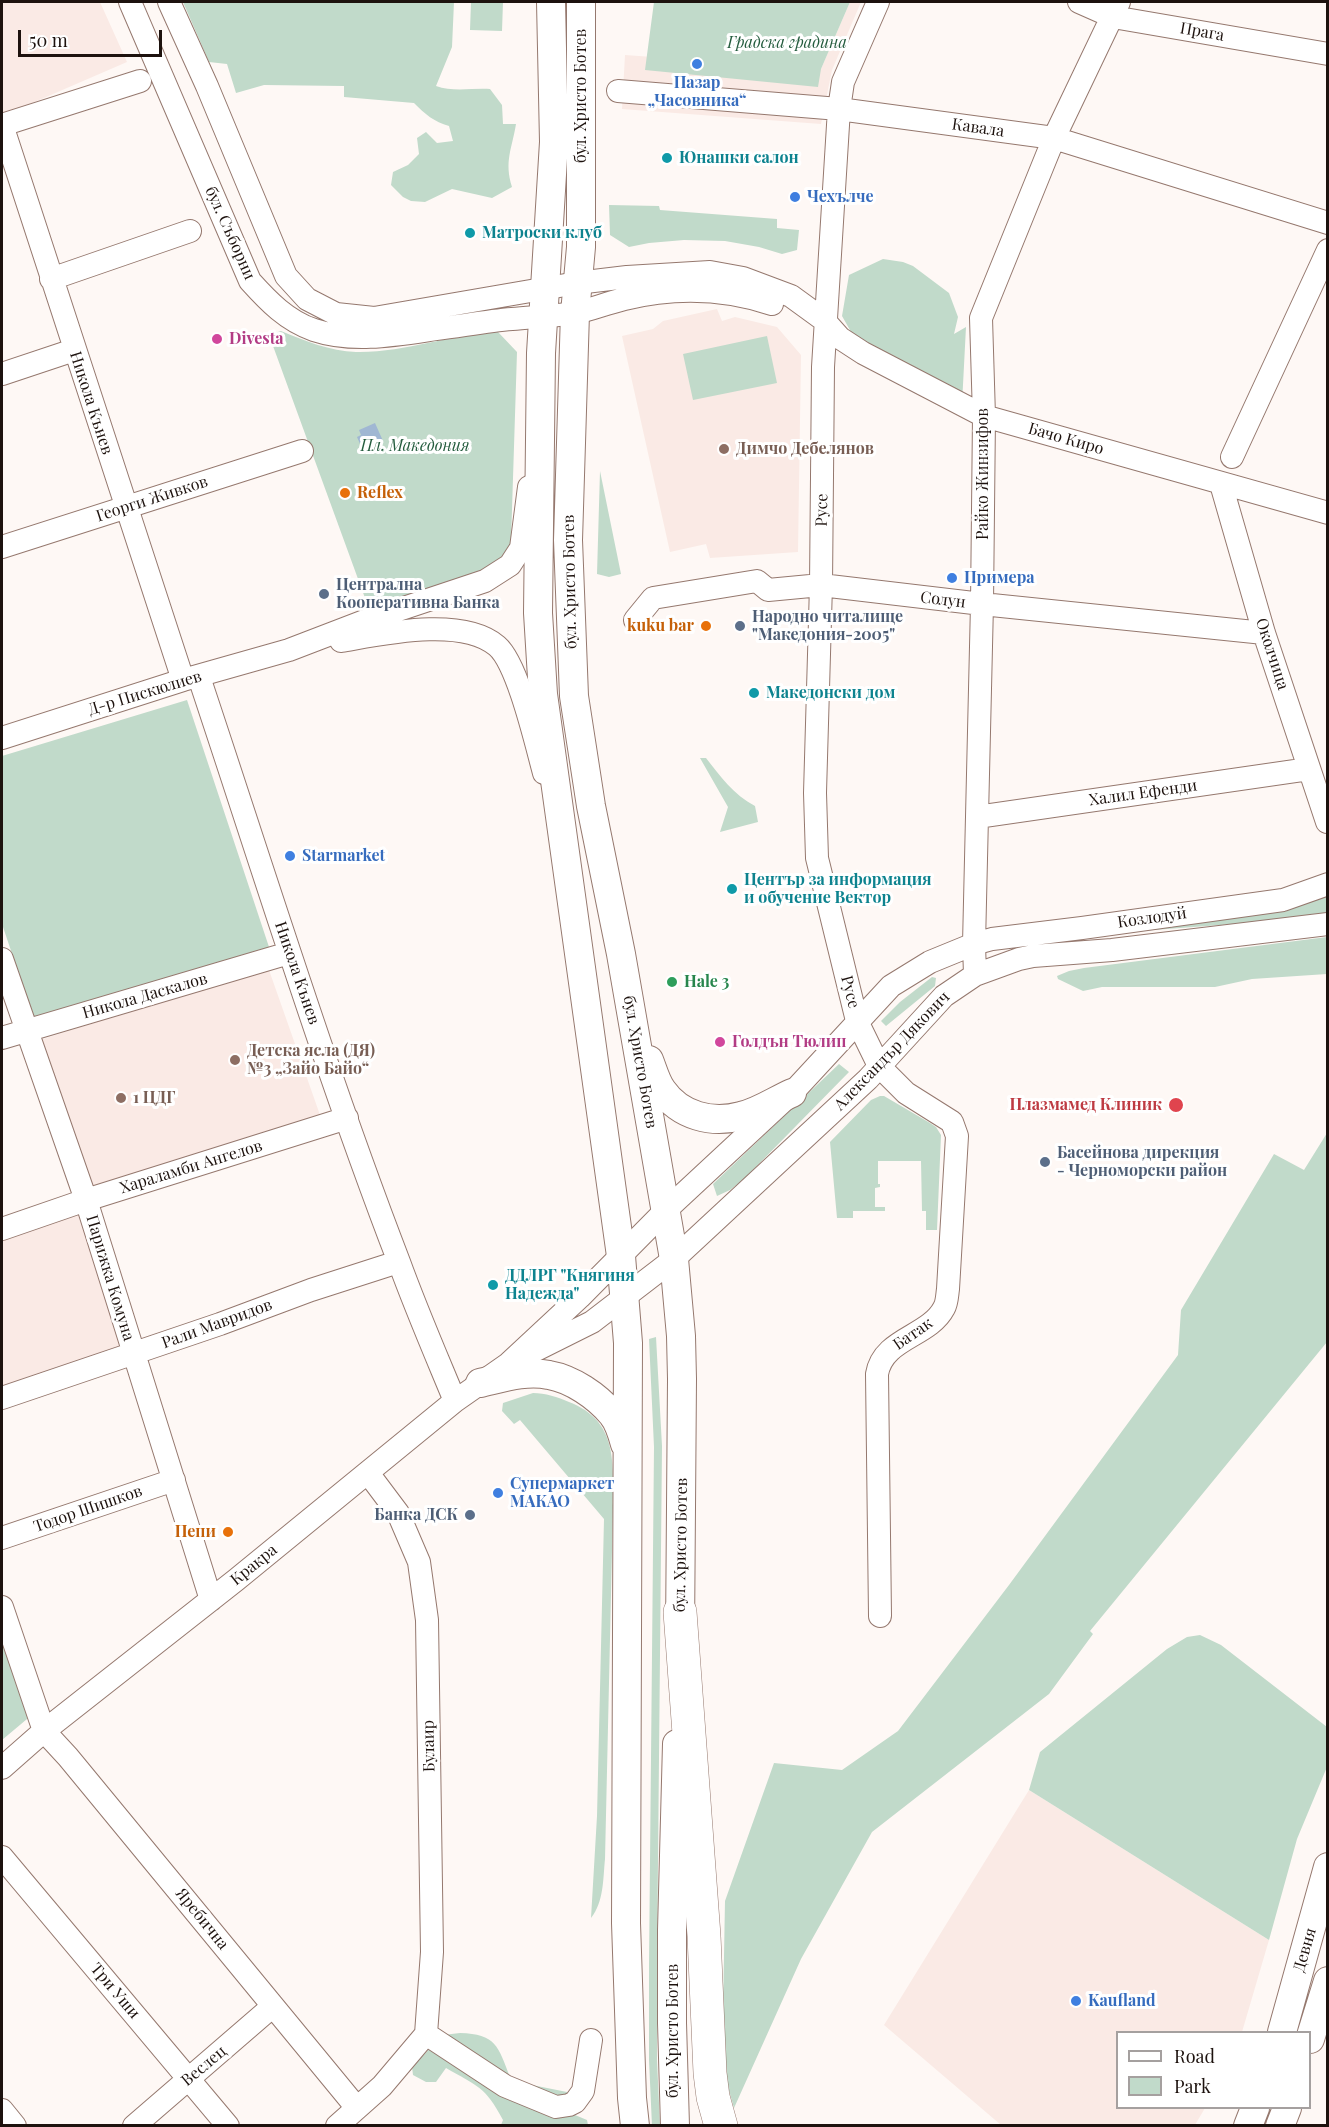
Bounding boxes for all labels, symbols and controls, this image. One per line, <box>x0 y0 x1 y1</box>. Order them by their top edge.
scale bar <box>21 18 165 56</box>
street label: Прага <box>1178 19 1226 45</box>
text: 50 m <box>29 28 68 52</box>
street label: бул. Христо Ботев <box>571 29 591 163</box>
park label: Градска градина <box>727 33 847 53</box>
marker: Пазар „Часовника“ <box>690 57 704 71</box>
place label: Пазар „Часовника“ <box>648 73 746 111</box>
street label: Кавала <box>951 115 1005 141</box>
place label: Юнашки салон <box>679 148 799 168</box>
marker: Юнашки салон <box>660 151 674 165</box>
street label: бул. Съборни <box>201 183 259 283</box>
place label: Чехълче <box>807 187 874 207</box>
marker: Чехълче <box>788 190 802 204</box>
place label: Матроски клуб <box>482 223 602 243</box>
marker: Матроски клуб <box>463 226 477 240</box>
place label: Divesta <box>229 329 284 349</box>
marker: Divesta <box>210 332 224 346</box>
street label: Никола Кънев <box>65 349 117 457</box>
street label: Райко Жинзифов <box>973 408 993 540</box>
street label: Бачо Киро <box>1026 419 1106 459</box>
park label: Пл. Македония <box>361 436 469 456</box>
place label: Димчо Дебелянов <box>736 439 874 459</box>
marker: Димчо Дебелянов <box>717 442 731 456</box>
street label: Георги Живков <box>94 472 210 526</box>
place label: Reflex <box>357 483 403 503</box>
marker: Reflex <box>338 486 352 500</box>
street label: Русе <box>812 493 832 527</box>
street label: бул. Христо Ботев <box>559 515 581 649</box>
place label: Примера <box>964 568 1035 588</box>
marker: Примера <box>945 571 959 585</box>
place label: Централна Кооперативна Банка <box>336 575 500 613</box>
marker: Централна Кооперативна Банка <box>317 587 331 601</box>
street label: Солун <box>919 588 967 612</box>
place label: Народно читалище "Македония-2005" <box>752 607 903 645</box>
place label: kuku bar <box>627 616 694 636</box>
street label: Околчица <box>1251 616 1293 692</box>
marker: kuku bar <box>699 619 713 633</box>
marker: Народно читалище "Македония-2005" <box>733 619 747 633</box>
street label: Д-р Пискюлиев <box>86 667 204 719</box>
place label: Македонски дом <box>766 683 895 703</box>
marker: Македонски дом <box>747 686 761 700</box>
street label: Халил Ефенди <box>1088 776 1198 810</box>
place label: Starmarket <box>302 846 385 866</box>
marker: Starmarket <box>283 849 297 863</box>
place label: Център за информация и обучение Вектор <box>744 870 932 908</box>
marker: Център за информация и обучение Вектор <box>725 882 739 896</box>
street label: Козлодуй <box>1116 904 1188 932</box>
street label: Никола Кънев <box>270 919 324 1027</box>
street label: Никола Даскалов <box>80 969 210 1023</box>
place label: Hale 3 <box>684 972 729 992</box>
street label: Русе <box>836 974 864 1010</box>
marker: Hale 3 <box>665 975 679 989</box>
street label: Александър Дякович <box>830 987 954 1115</box>
street label: бул. Христо Ботев <box>619 994 661 1130</box>
place label: Голдън Тюлип <box>732 1032 846 1052</box>
marker: Голдън Тюлип <box>713 1035 727 1049</box>
place label: Детска ясла (ДЯ) №3 „Зайо Байо“ <box>247 1041 375 1079</box>
marker: Детска ясла (ДЯ) №3 „Зайо Байо“ <box>228 1053 242 1067</box>
place label: 1 ЦДГ <box>133 1088 175 1108</box>
marker: 1 ЦДГ <box>114 1091 128 1105</box>
place label: Плазмамед Клиник <box>1009 1095 1162 1115</box>
marker: Плазмамед Клиник <box>1167 1096 1185 1114</box>
street label: Хараламби Ангелов <box>117 1136 265 1198</box>
place label: Басейнова дирекция - Черноморски район <box>1057 1143 1227 1181</box>
marker: Басейнова дирекция - Черноморски район <box>1038 1155 1052 1169</box>
street label: Парижка Комуна <box>82 1213 138 1343</box>
place label: ДДЛРГ "Княгиня Надежда" <box>505 1266 635 1304</box>
marker: ДДЛРГ "Княгиня Надежда" <box>486 1278 500 1292</box>
street label: Рали Мавридов <box>159 1295 275 1353</box>
street label: Батак <box>890 1314 936 1354</box>
place label: Супермаркет МАКАО <box>510 1474 614 1512</box>
street label: бул. Христо Ботев <box>670 1478 692 1612</box>
street label: Тодор Шишков <box>31 1481 145 1537</box>
marker: Супермаркет МАКАО <box>491 1486 505 1500</box>
place label: Банка ДСК <box>374 1505 458 1525</box>
marker: Банка ДСК <box>463 1508 477 1522</box>
place label: Пепи <box>175 1522 216 1542</box>
marker: Пепи <box>221 1525 235 1539</box>
street label: Кракра <box>227 1540 281 1590</box>
street label: Булаир <box>419 1720 439 1772</box>
street label: Яребична <box>171 1884 233 1954</box>
street label: Девня <box>1290 1926 1320 1974</box>
street label: Три Уши <box>86 1959 144 2023</box>
street label: бул. Христо Ботев <box>663 1964 683 2098</box>
place label: Kaufland <box>1088 1991 1156 2011</box>
marker: Kaufland <box>1069 1994 1083 2008</box>
legend <box>1116 2031 1311 2109</box>
street label: Веслец <box>178 2042 230 2090</box>
text: Road <box>1174 2044 1215 2068</box>
text: Park <box>1174 2074 1211 2098</box>

